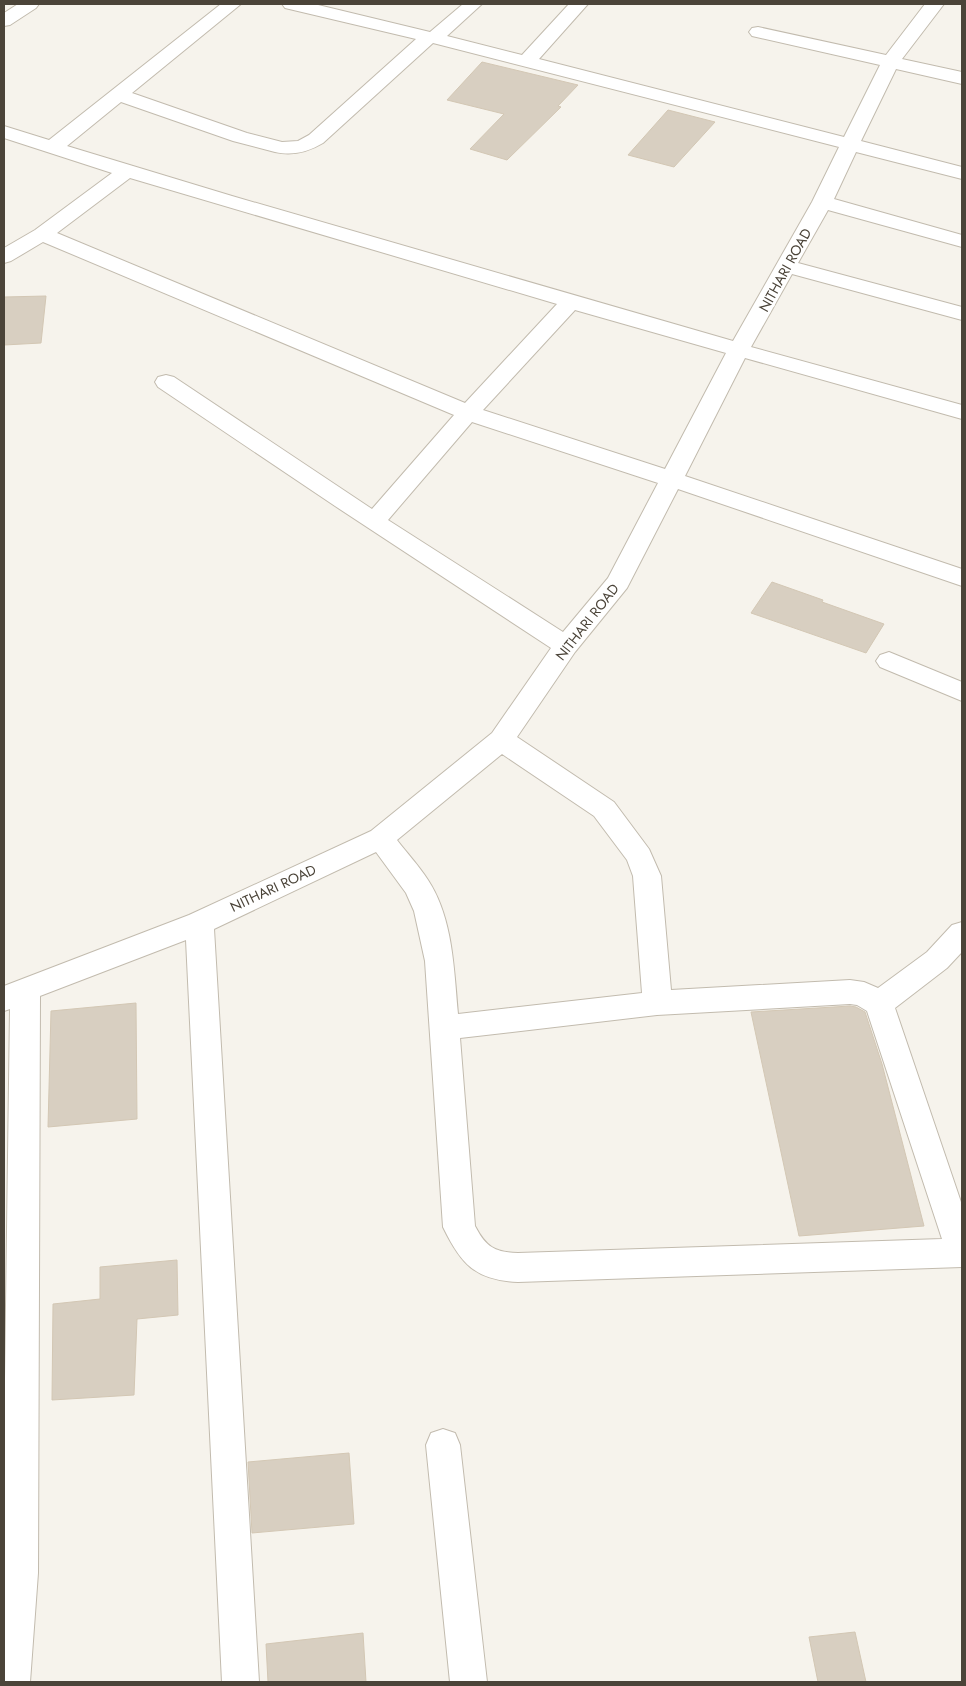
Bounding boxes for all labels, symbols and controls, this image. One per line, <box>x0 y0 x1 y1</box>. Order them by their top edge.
street label: NITHARI ROAD <box>754 225 816 315</box>
street label: NITHARI ROAD <box>551 579 623 665</box>
street label: NITHARI ROAD <box>227 859 319 917</box>

